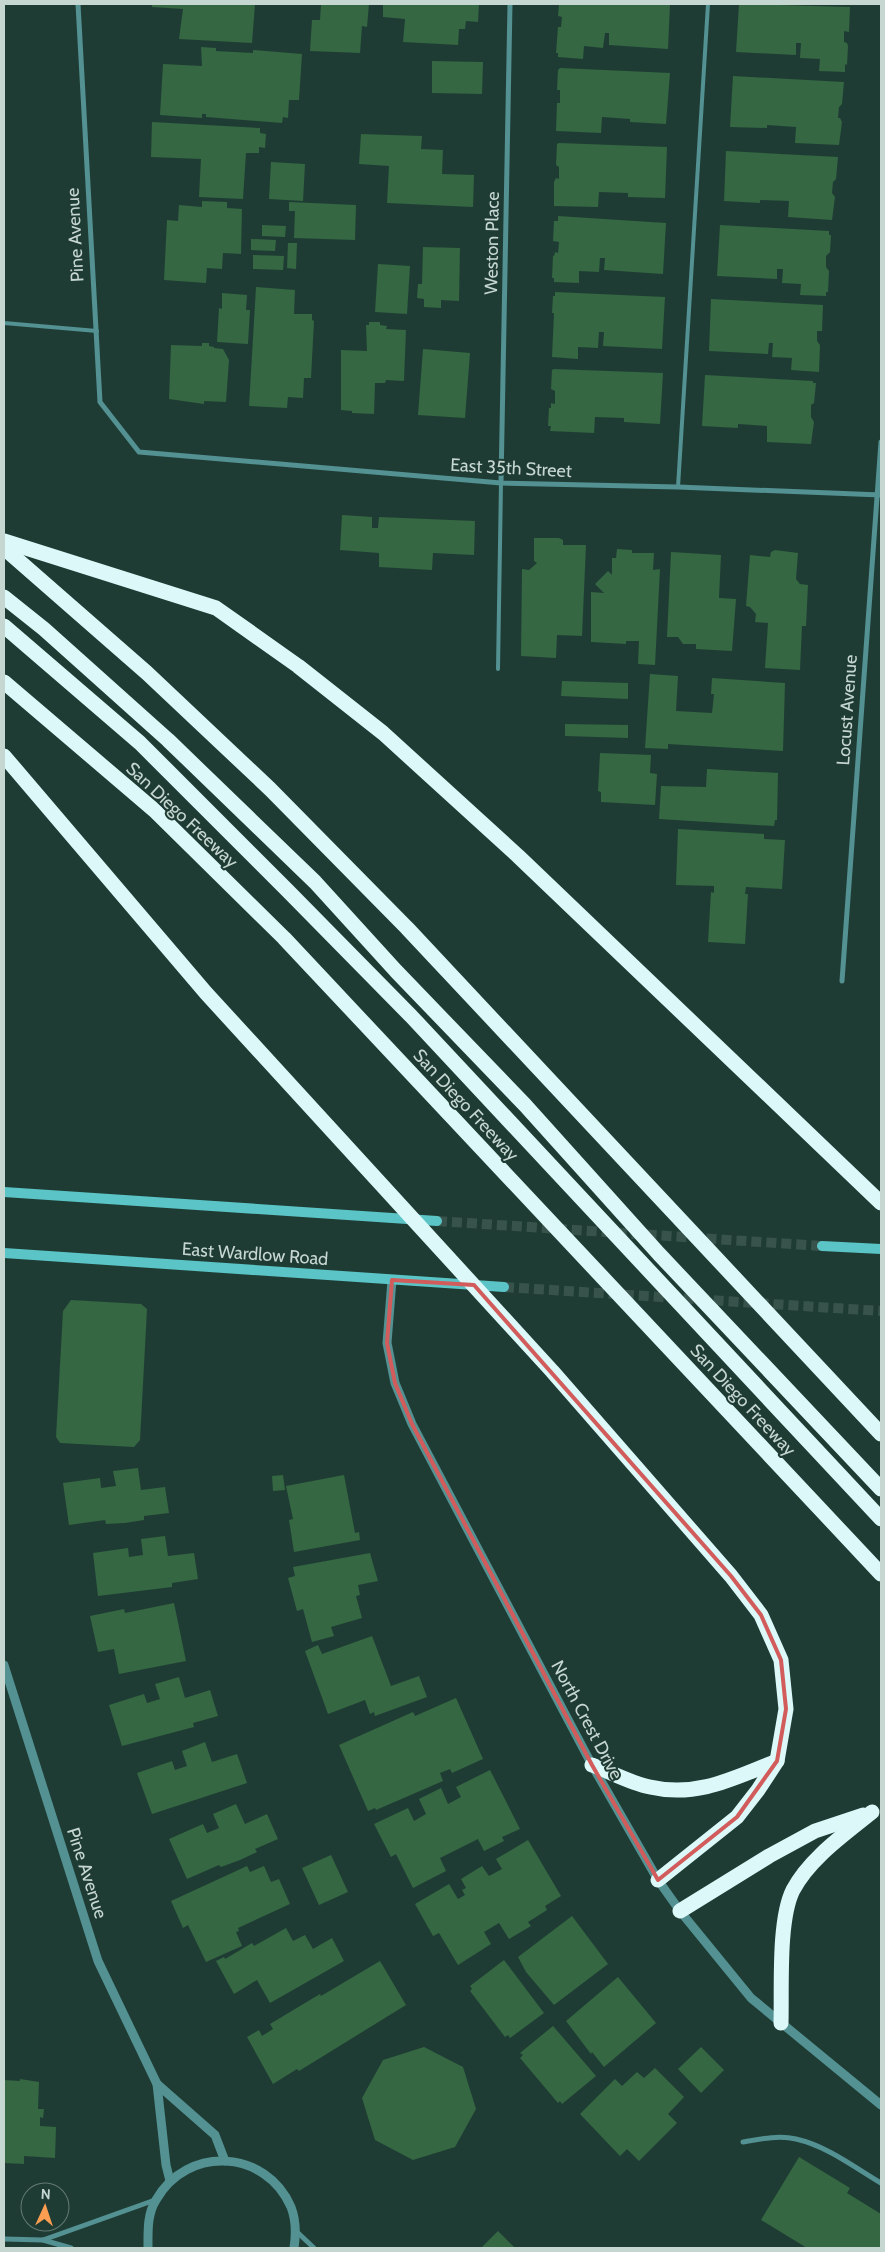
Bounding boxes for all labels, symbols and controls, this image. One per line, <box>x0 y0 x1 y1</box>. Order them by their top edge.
street label: Pine Avenue <box>62 187 88 283</box>
street label: Weston Place <box>480 191 504 295</box>
street label: East 35th Street <box>450 454 572 482</box>
street label: Locust Avenue <box>832 654 862 766</box>
street label: San Diego Freeway <box>121 758 243 872</box>
street label: San Diego Freeway <box>409 1044 523 1166</box>
street label: East Wardlow Road <box>181 1238 329 1270</box>
street label: San Diego Freeway <box>686 1339 800 1461</box>
street label: North Crest Drive <box>546 1657 628 1783</box>
street label: Pine Avenue <box>62 1825 112 1921</box>
north arrow <box>20 2182 70 2232</box>
text: N <box>40 2185 51 2203</box>

